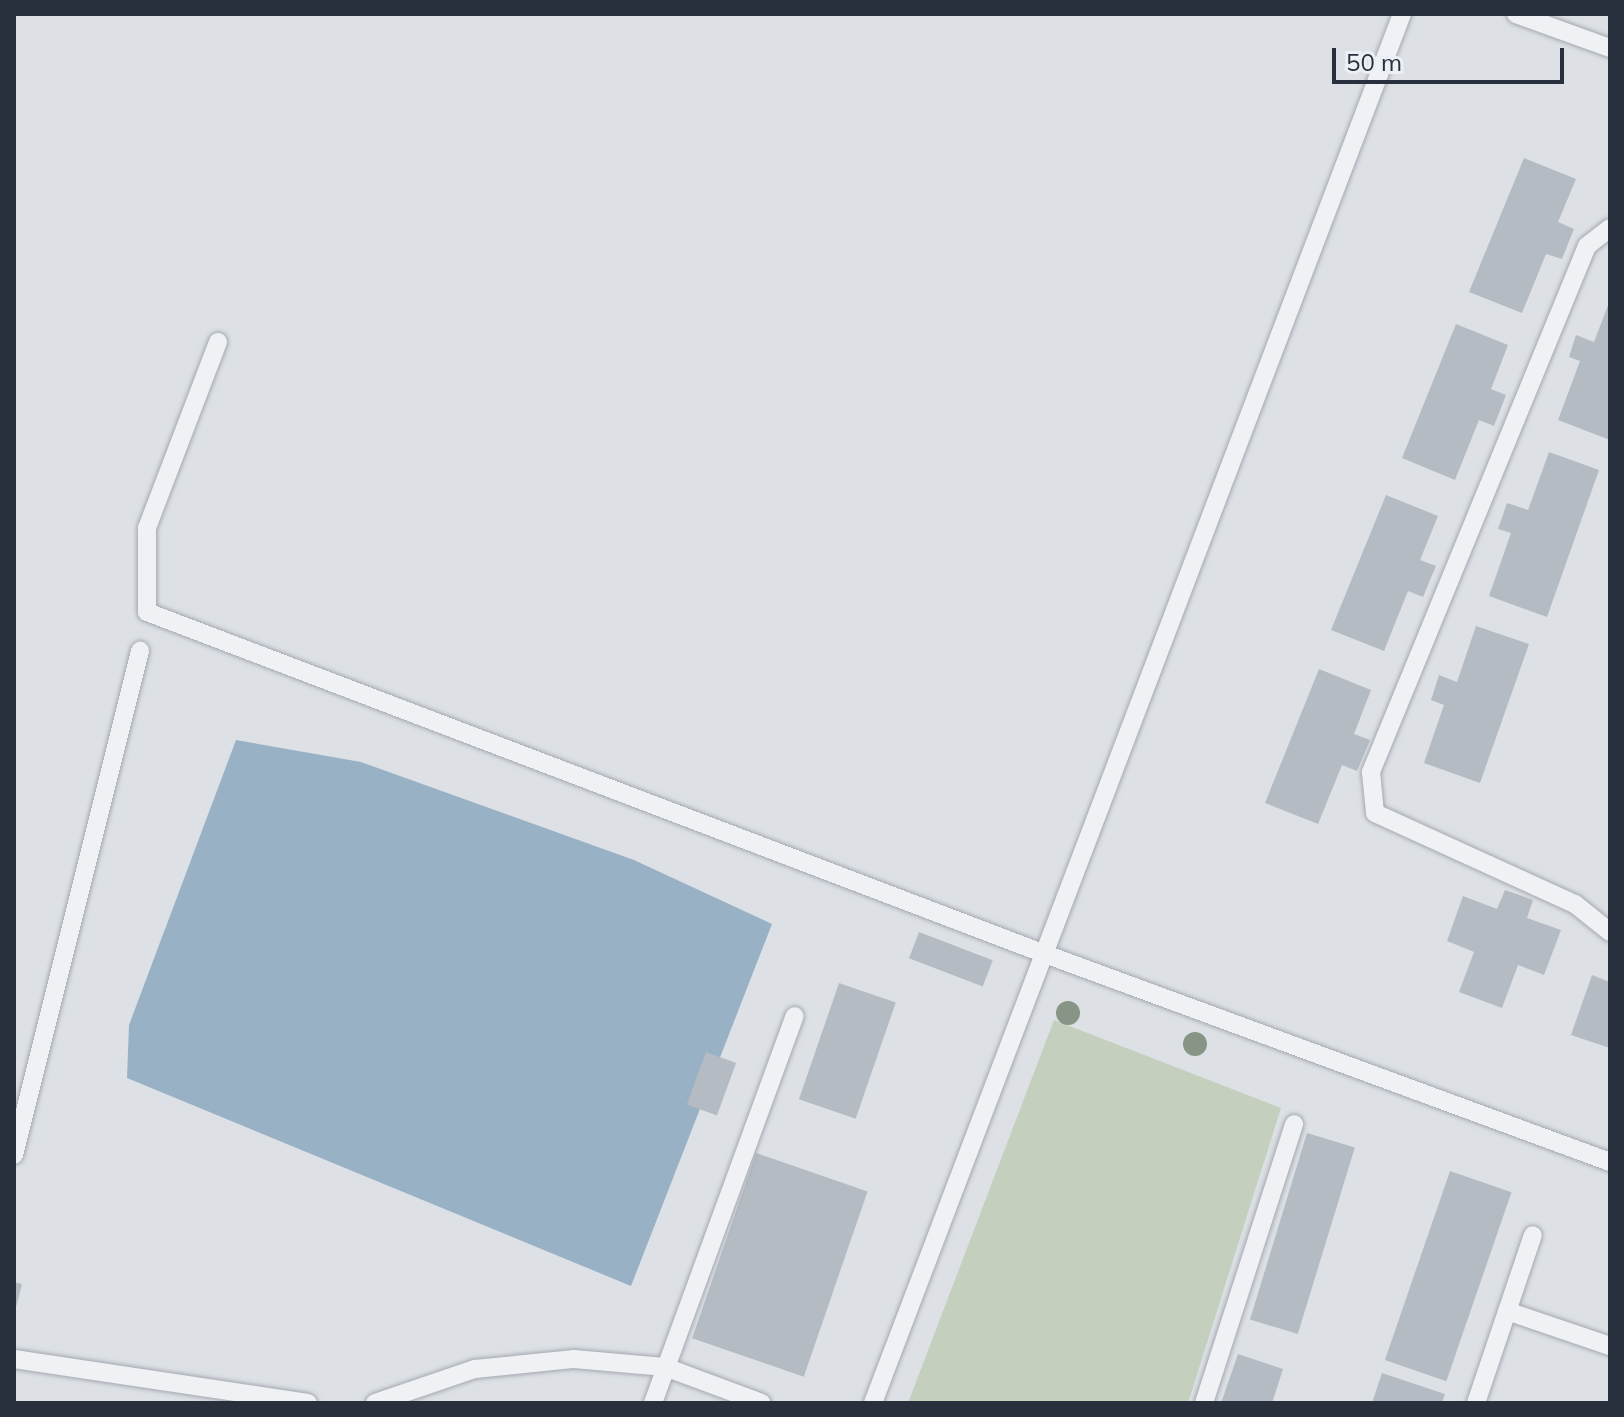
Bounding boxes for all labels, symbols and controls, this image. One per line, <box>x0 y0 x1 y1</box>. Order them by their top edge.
scale bar <box>1336 32 1568 82</box>
text: 50 m <box>1346 47 1402 77</box>

